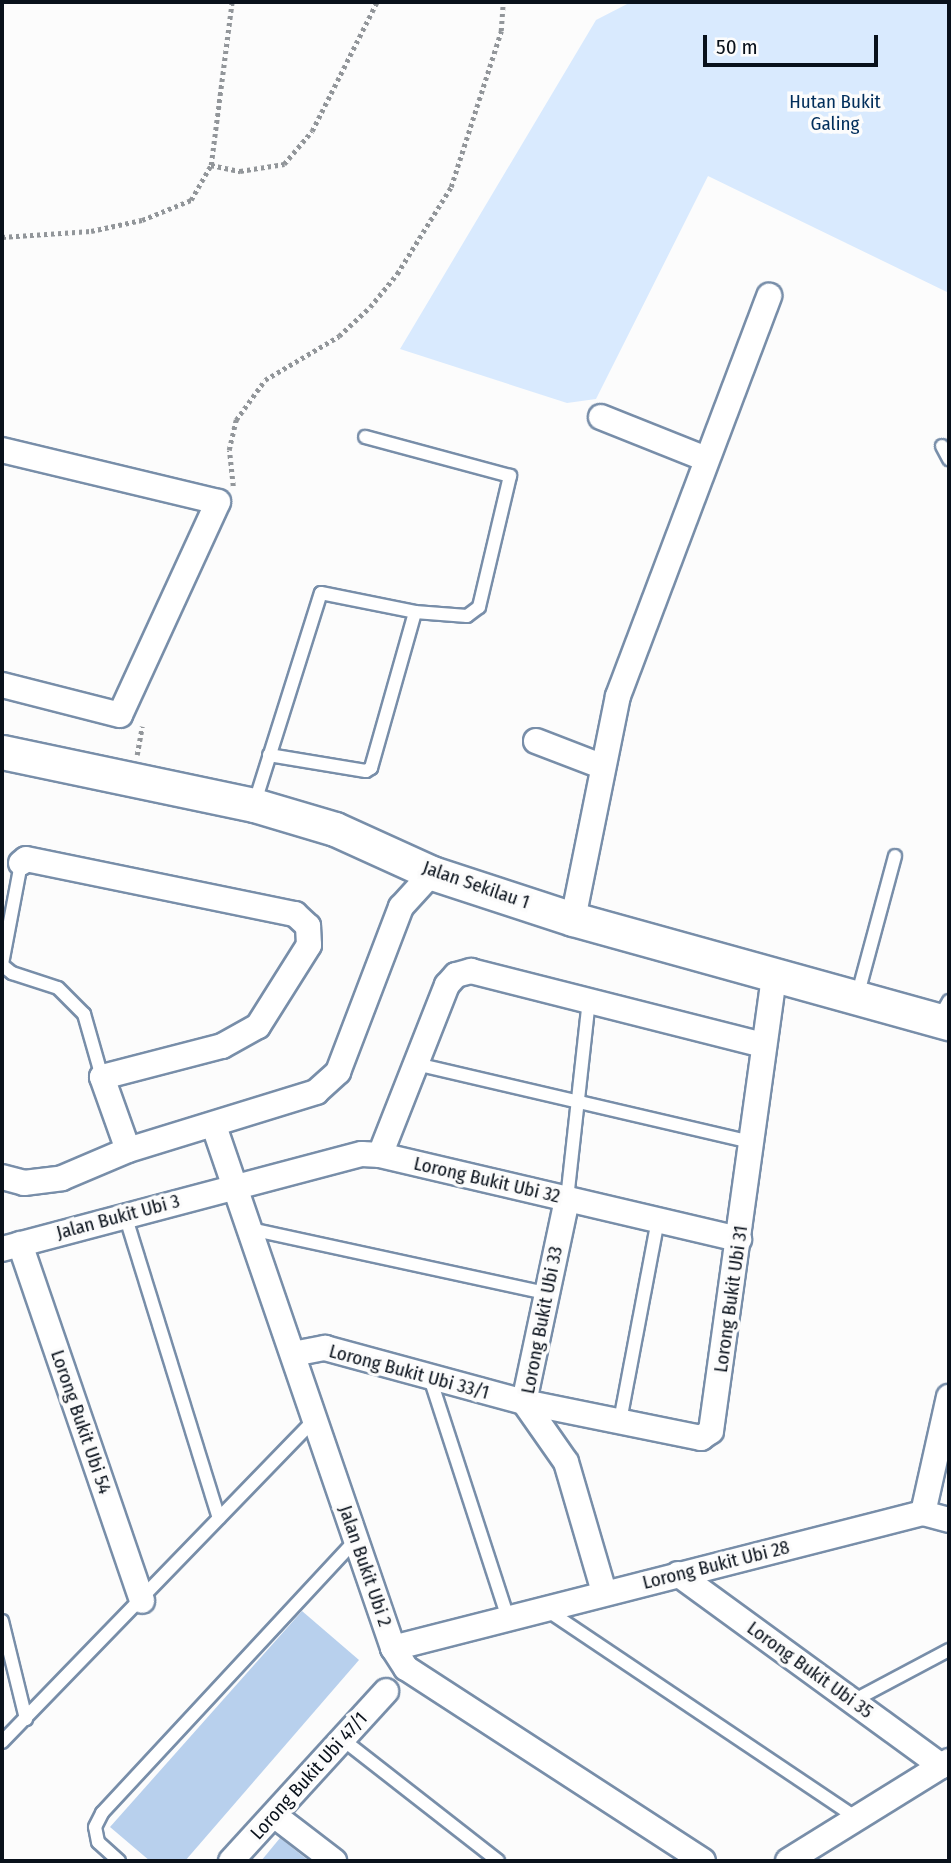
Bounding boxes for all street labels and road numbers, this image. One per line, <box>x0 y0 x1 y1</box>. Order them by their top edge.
street label: Jalan Sekilau 1 <box>420 856 532 914</box>
street label: Lorong Bukit Ubi 32 <box>412 1152 562 1208</box>
street label: Jalan Bukit Ubi 3 <box>54 1190 182 1244</box>
street label: Lorong Bukit Ubi 31 <box>709 1224 753 1374</box>
street label: Lorong Bukit Ubi 33 <box>517 1244 567 1396</box>
street label: Lorong Bukit Ubi 33/1 <box>327 1340 491 1404</box>
street label: Lorong Bukit Ubi 54 <box>46 1347 116 1497</box>
street label: Jalan Bukit Ubi 2 <box>334 1502 396 1630</box>
street label: Lorong Bukit Ubi 28 <box>640 1536 792 1594</box>
street label: Lorong Bukit Ubi 35 <box>743 1617 877 1723</box>
street label: Lorong Bukit Ubi 47/1 <box>246 1708 372 1844</box>

